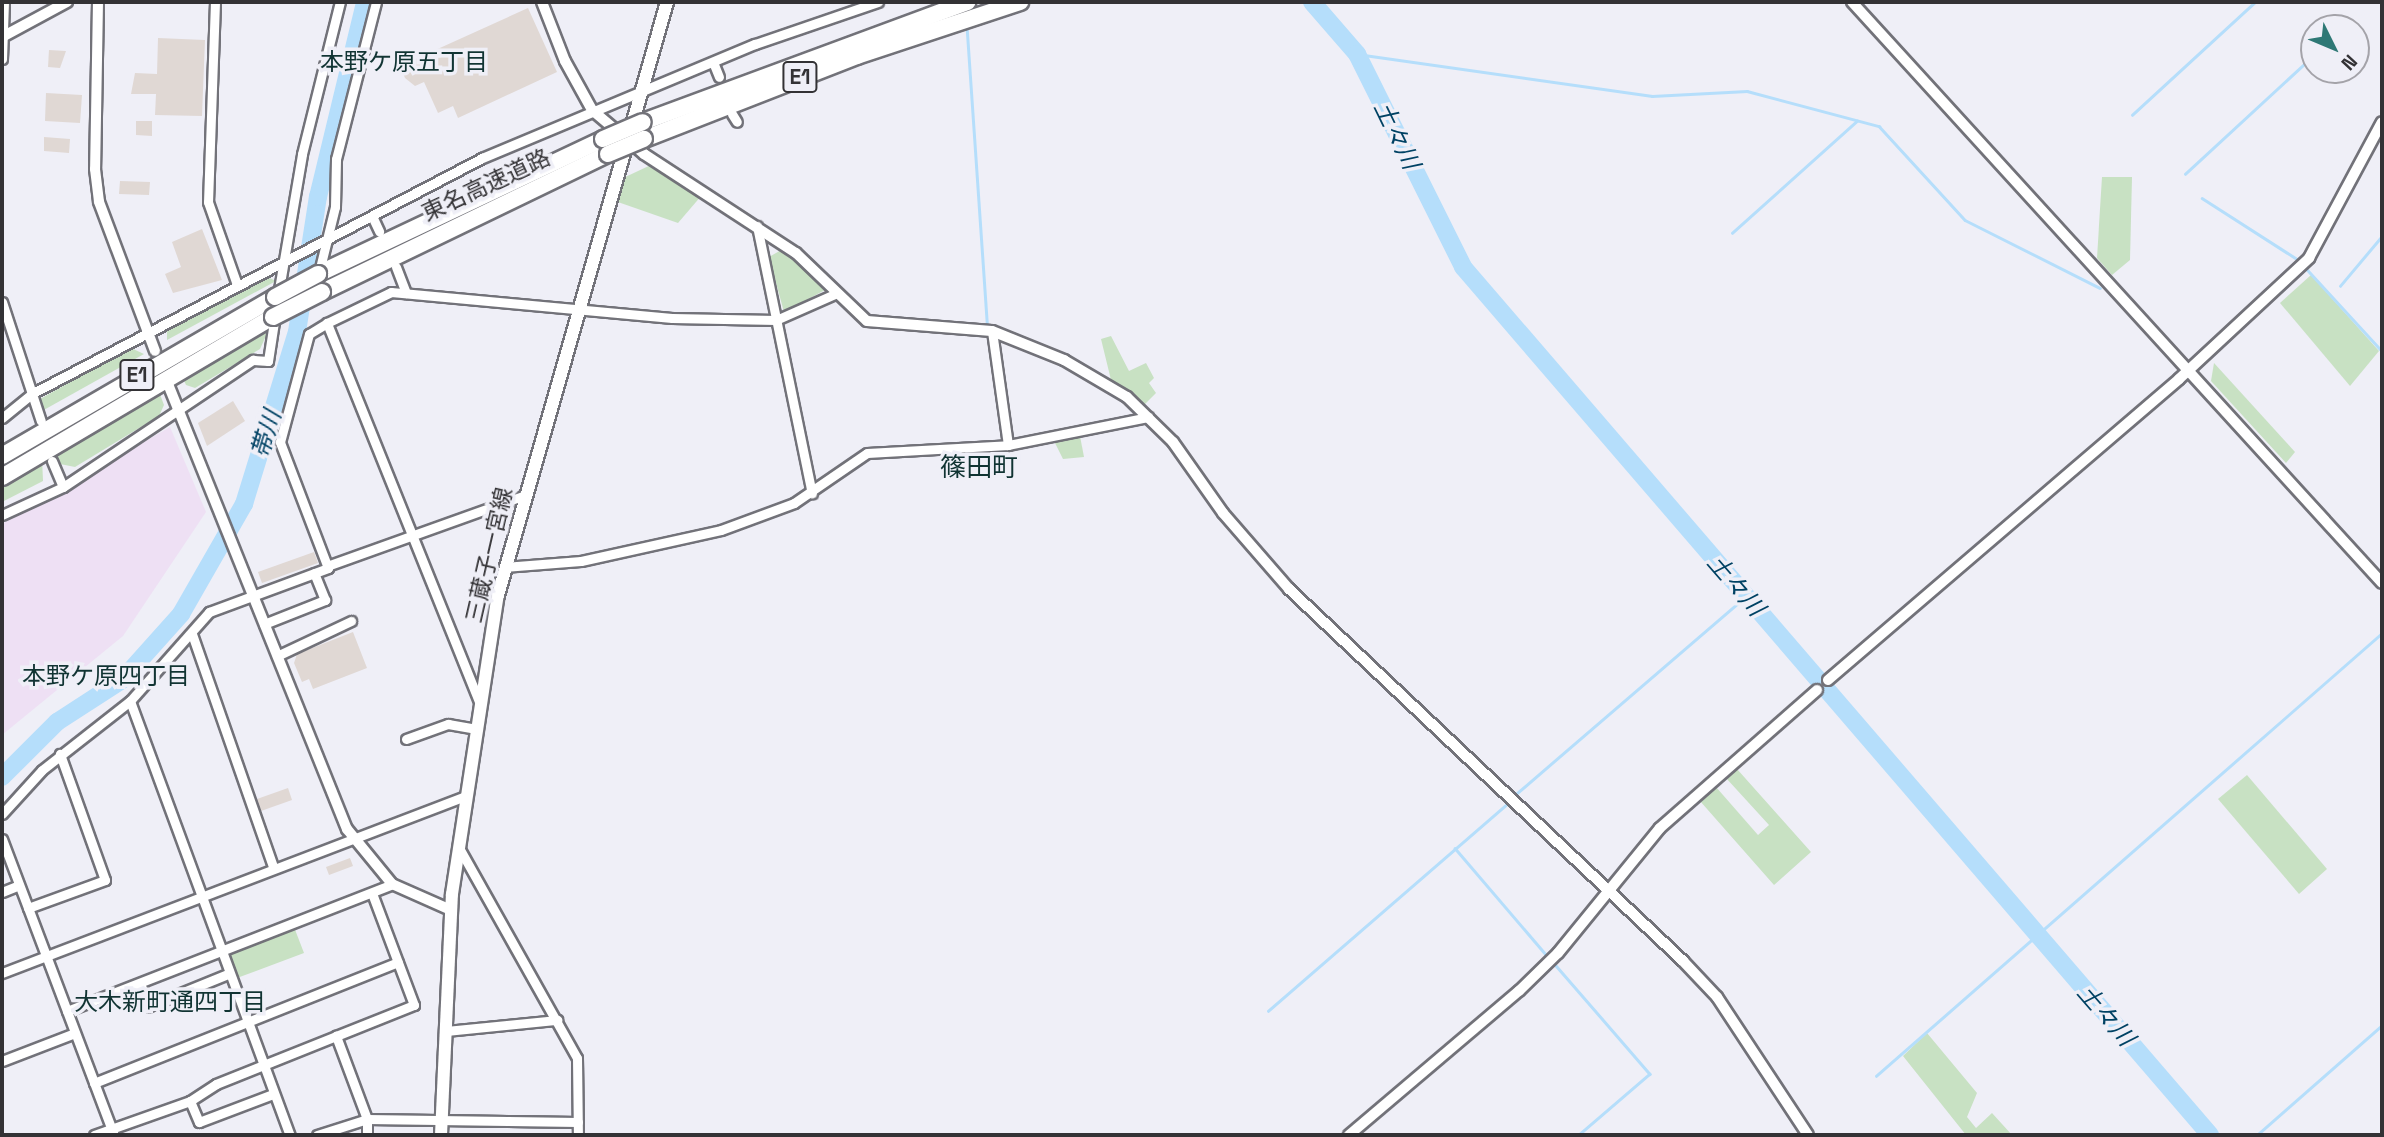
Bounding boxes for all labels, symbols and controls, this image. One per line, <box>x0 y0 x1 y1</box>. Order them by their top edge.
north arrow <box>2300 14 2370 84</box>
district label: 本野ケ原五丁目 <box>320 48 488 76</box>
text: N <box>2336 49 2363 75</box>
road number: E1 <box>781 60 819 94</box>
water label: 土々川 <box>1368 96 1426 174</box>
street label: 東名高速道路 <box>418 143 554 227</box>
road number: E1 <box>118 358 156 392</box>
water label: 帯川 <box>245 407 287 461</box>
district label: 篠田町 <box>940 452 1018 484</box>
street label: 三蔵子一宮線 <box>460 485 518 625</box>
water label: 土々川 <box>1702 548 1770 622</box>
district label: 本野ケ原四丁目 <box>22 662 190 690</box>
water label: 土々川 <box>2072 978 2140 1052</box>
district label: 大木新町通四丁目 <box>74 988 266 1016</box>

